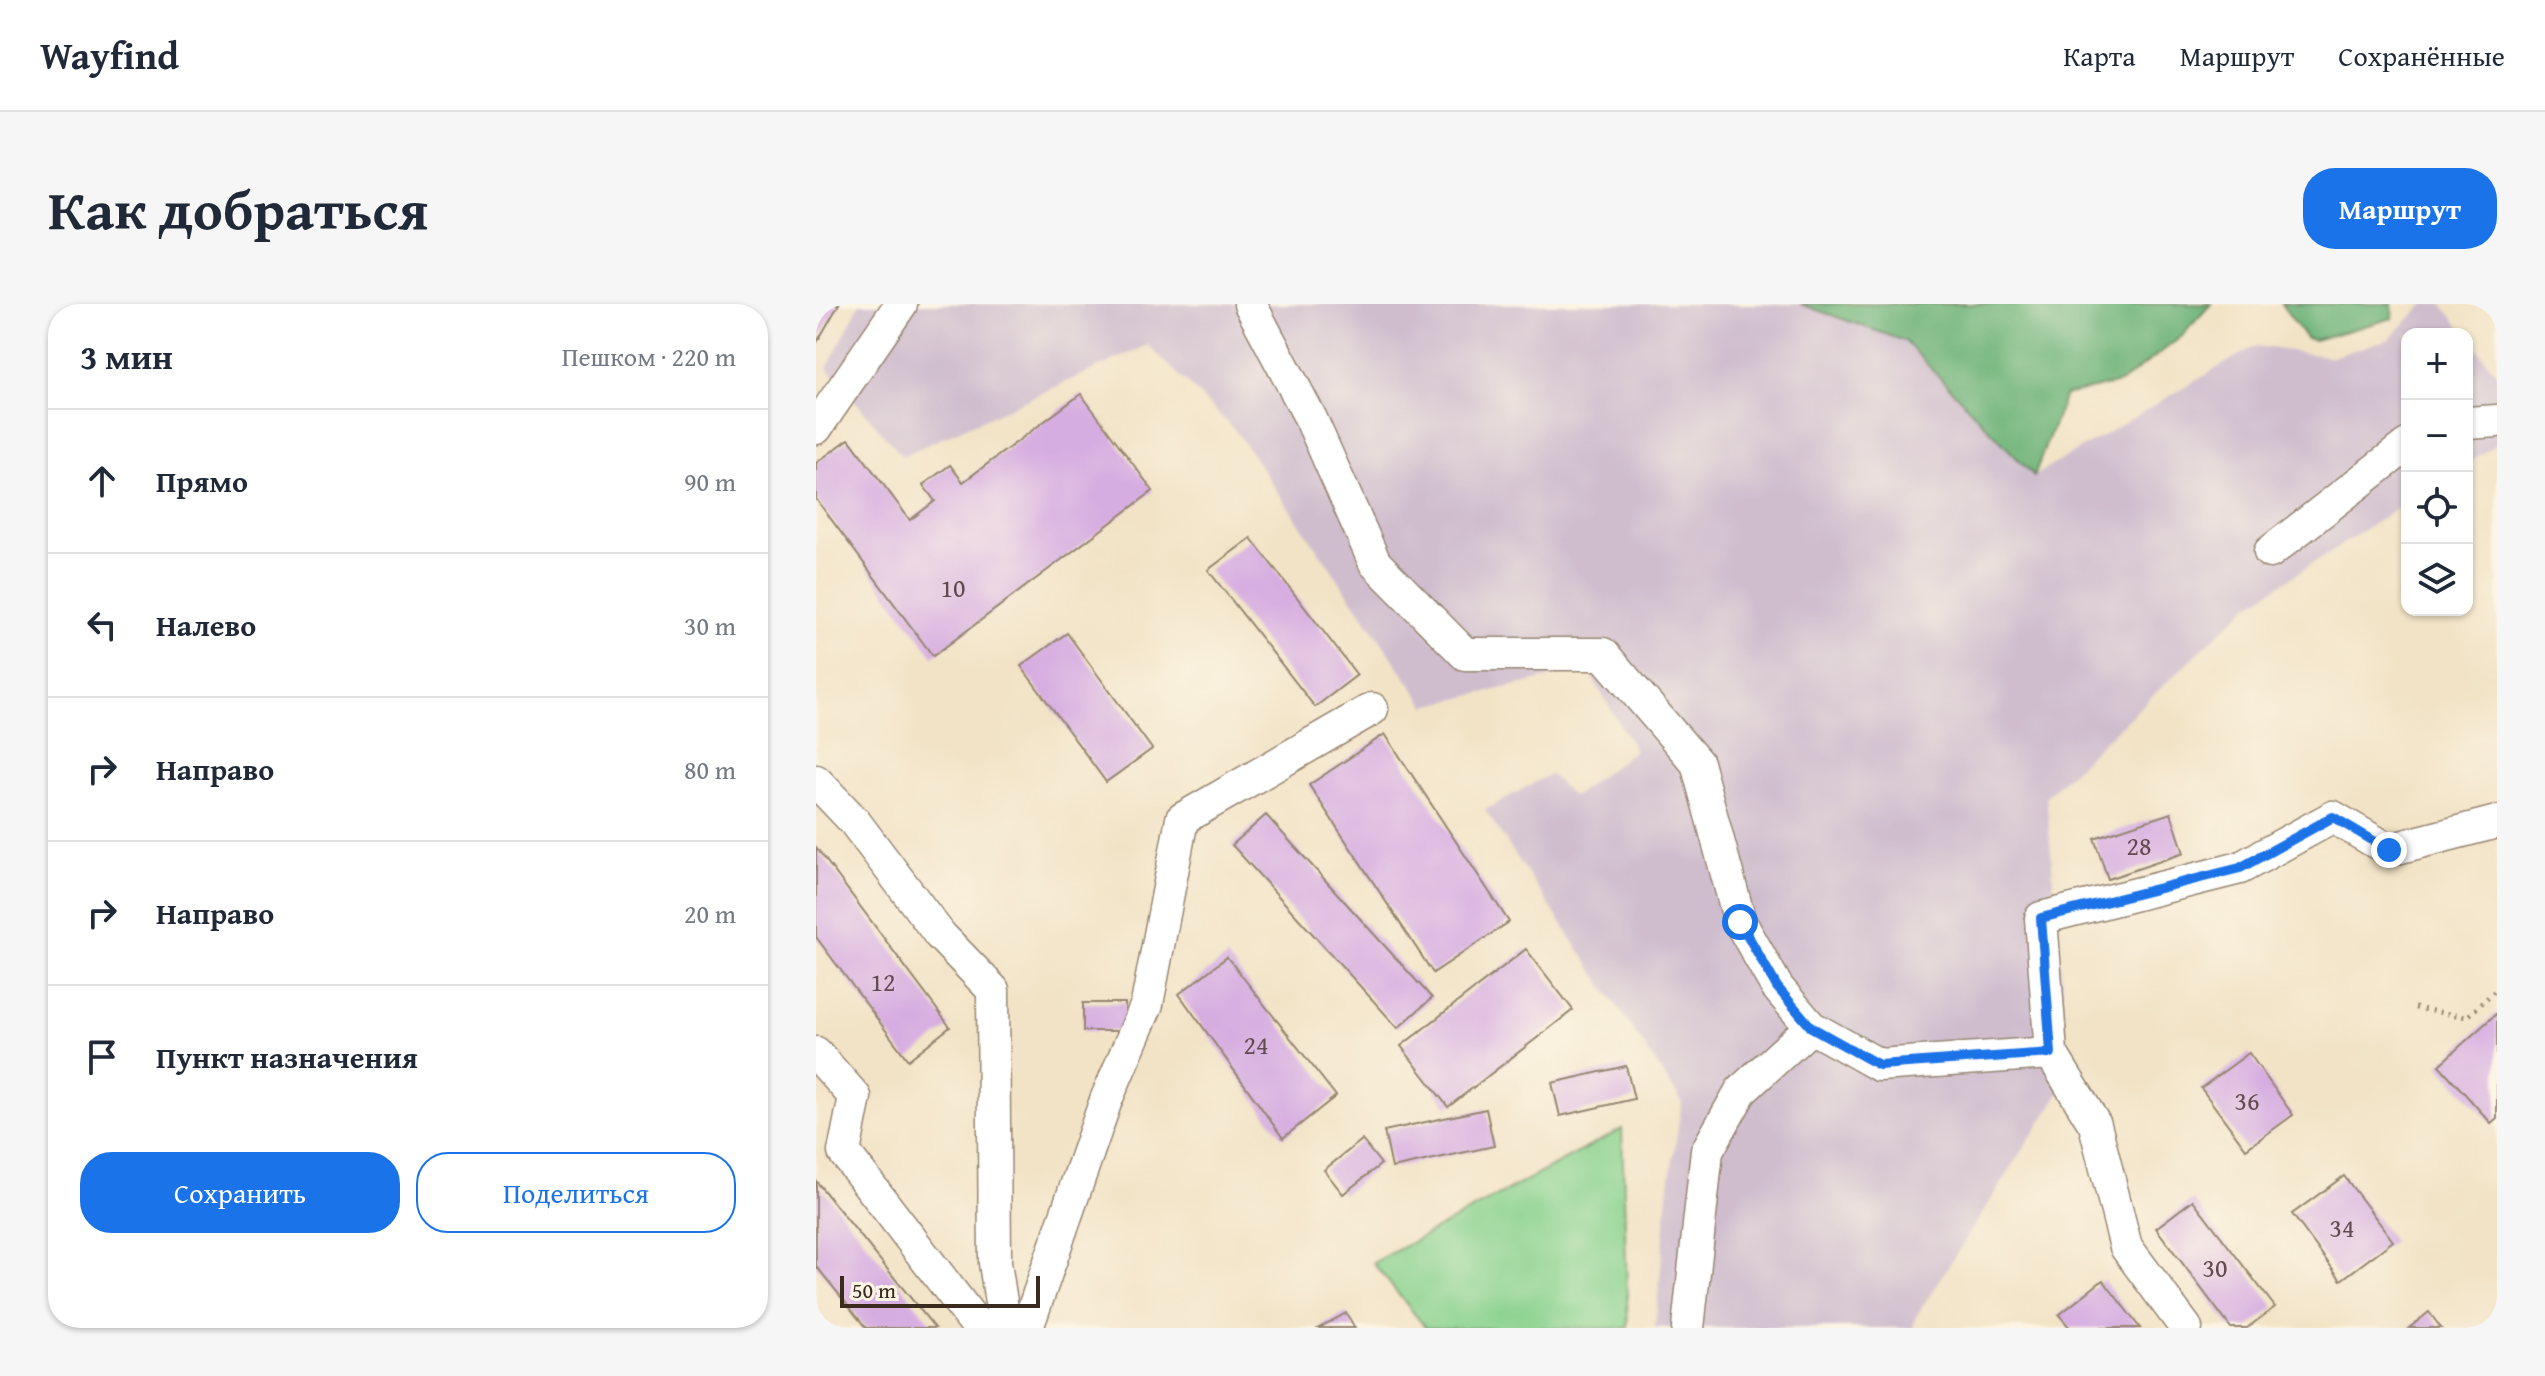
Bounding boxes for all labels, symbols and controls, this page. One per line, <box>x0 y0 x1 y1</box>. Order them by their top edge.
text: Wayfind <box>40 27 179 83</box>
text: Карта <box>2063 35 2136 76</box>
text: Маршрут <box>2180 35 2294 76</box>
text: Сохранённые <box>2338 35 2505 76</box>
text: Как добраться <box>48 167 428 250</box>
button: Маршрут <box>2303 168 2497 249</box>
map controls <box>2401 328 2473 616</box>
button: + <box>2401 328 2473 400</box>
text: 3 мин <box>80 332 173 381</box>
text: Пешком · 220 m <box>562 337 736 376</box>
button: − <box>2401 400 2473 472</box>
icon: ahead <box>80 459 124 503</box>
text: Прямо <box>156 459 248 503</box>
text: 90 m <box>684 462 736 501</box>
button: locate <box>2401 472 2473 544</box>
button: layers <box>2401 544 2473 616</box>
house number: 10 <box>940 568 966 607</box>
icon: left <box>80 603 124 647</box>
text: Налево <box>156 603 256 647</box>
text: 30 m <box>684 606 736 645</box>
icon: right <box>80 747 124 791</box>
text: Направо <box>156 747 274 791</box>
text: 80 m <box>684 750 736 789</box>
house number: 28 <box>2126 826 2152 865</box>
route end <box>2371 832 2407 868</box>
icon: right <box>80 891 124 935</box>
text: Направо <box>156 891 274 935</box>
text: 20 m <box>684 894 736 933</box>
route start <box>1722 904 1758 940</box>
house number: 12 <box>870 962 896 1001</box>
house number: 24 <box>1243 1025 1269 1064</box>
icon: arrive <box>80 1035 124 1079</box>
text: Пункт назначения <box>156 1035 418 1079</box>
house number: 36 <box>2234 1081 2260 1120</box>
button: Сохранить <box>80 1152 400 1233</box>
button: Поделиться <box>416 1152 736 1233</box>
house number: 34 <box>2329 1208 2355 1247</box>
house number: 30 <box>2202 1248 2228 1287</box>
scale bar <box>840 1272 1040 1308</box>
text: 50 m <box>852 1274 896 1306</box>

